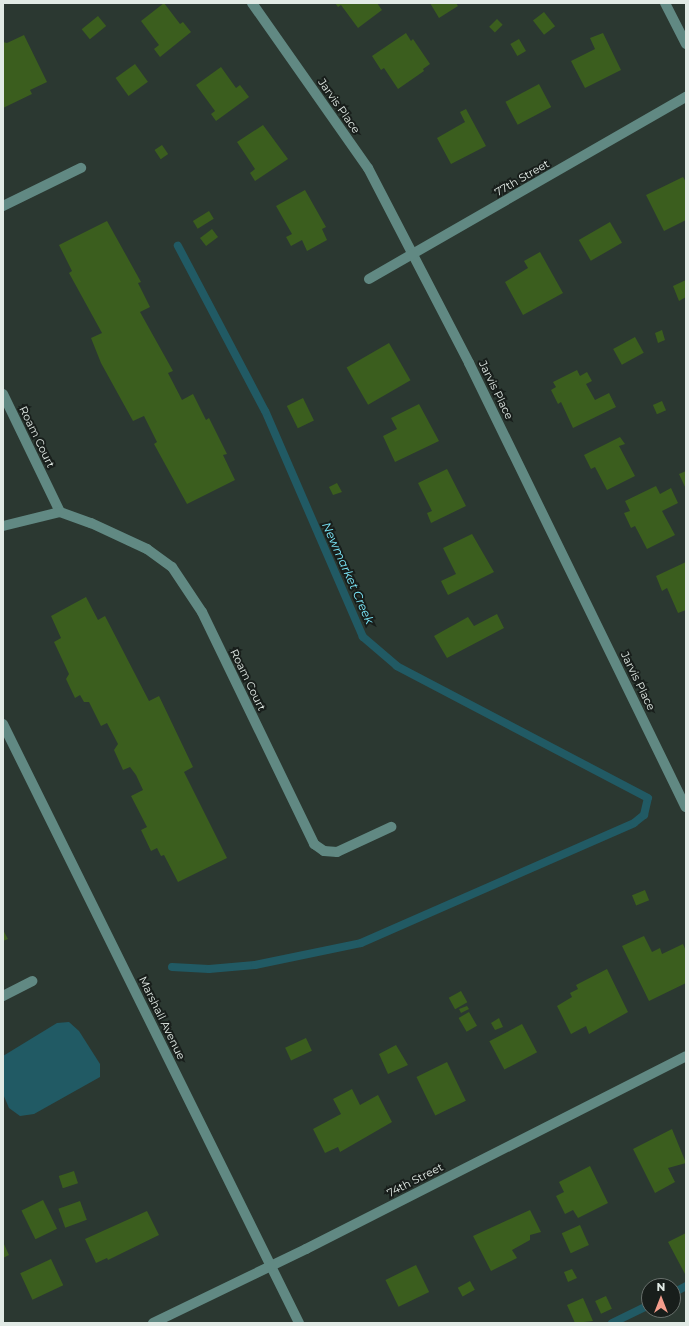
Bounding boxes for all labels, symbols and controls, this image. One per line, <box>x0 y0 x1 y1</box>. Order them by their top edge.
street label: Jarvis Place <box>315 76 363 136</box>
street label: 77th Street <box>492 157 552 199</box>
street label: Jarvis Place <box>476 358 516 422</box>
street label: Roam Court <box>16 404 58 470</box>
water label: Newmarket Creek <box>319 520 377 626</box>
street label: Roam Court <box>227 647 269 713</box>
street label: Jarvis Place <box>618 649 658 713</box>
street label: Marshall Avenue <box>136 974 188 1062</box>
street label: 74th Street <box>385 1160 445 1200</box>
north arrow <box>641 1278 681 1318</box>
text: N <box>657 1280 665 1294</box>

